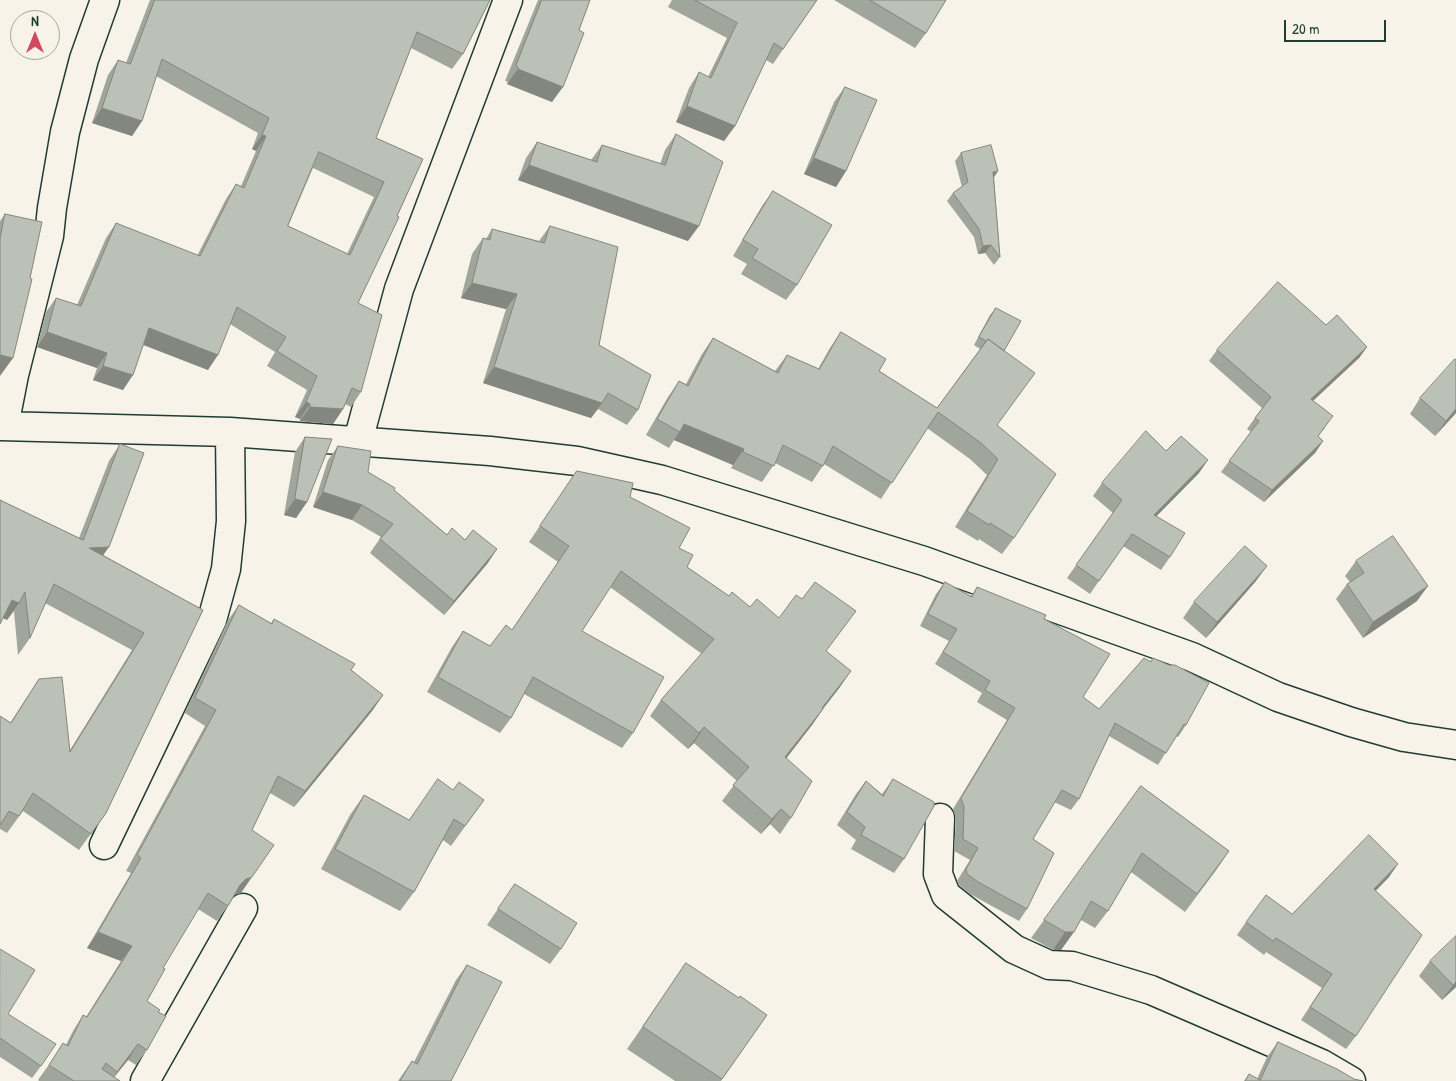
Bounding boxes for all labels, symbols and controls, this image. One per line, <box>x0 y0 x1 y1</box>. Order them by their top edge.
north arrow <box>10 10 60 60</box>
scale bar <box>1286 10 1388 42</box>
text: N <box>31 11 39 30</box>
text: 20 m <box>1292 18 1319 39</box>

